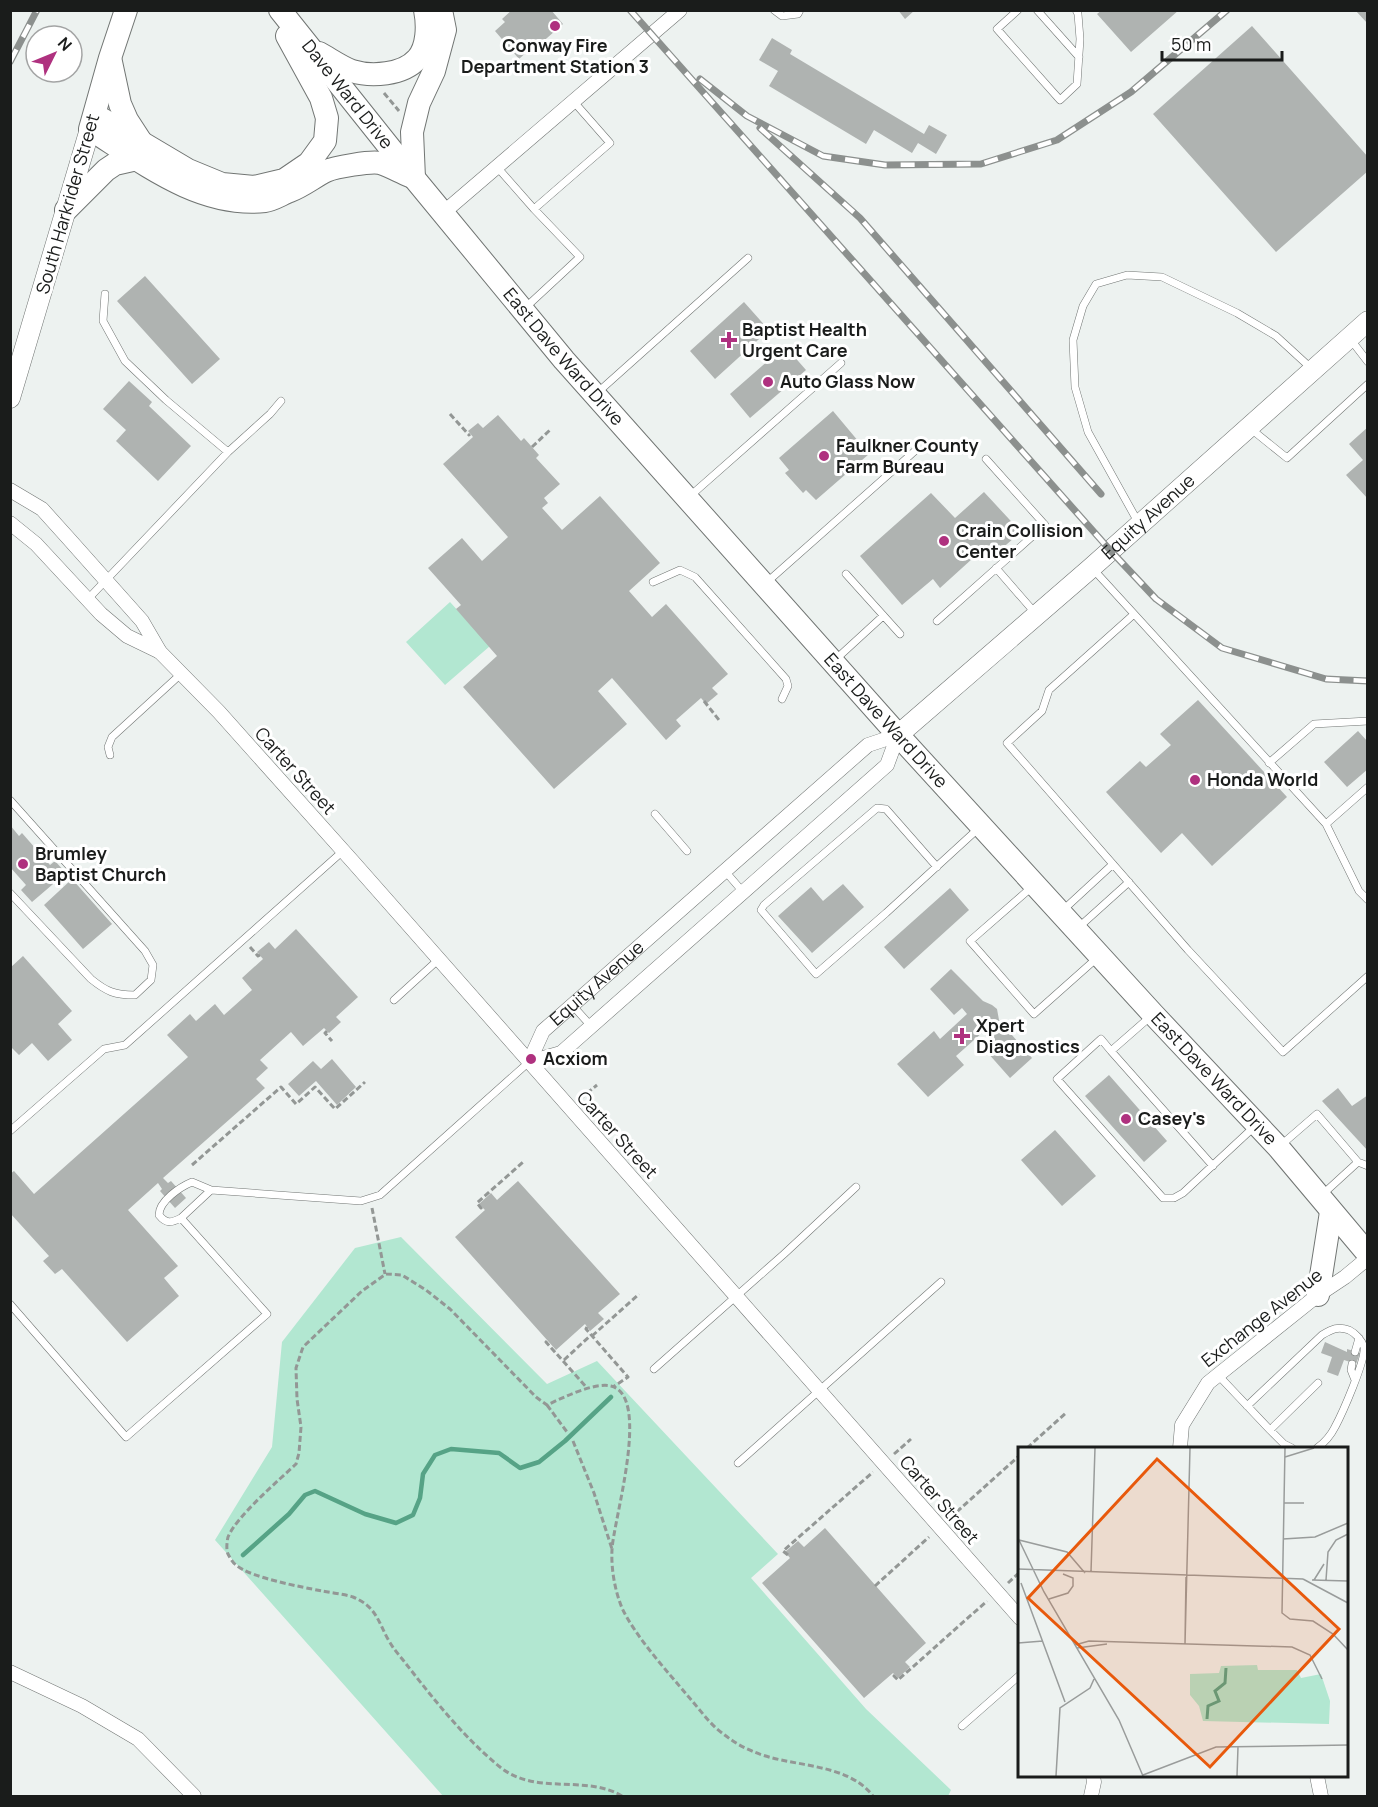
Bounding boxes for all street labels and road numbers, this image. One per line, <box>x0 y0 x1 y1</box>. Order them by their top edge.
street label: Dave Ward Drive <box>297 34 399 153</box>
street label: South Harkrider Street <box>30 111 104 297</box>
street label: East Dave Ward Drive <box>498 282 630 430</box>
street label: Equity Avenue <box>1096 468 1200 564</box>
street label: East Dave Ward Drive <box>819 647 954 793</box>
street label: Carter Street <box>250 722 341 819</box>
street label: Equity Avenue <box>544 935 648 1031</box>
street label: East Dave Ward Drive <box>1146 1007 1283 1150</box>
street label: Carter Street <box>572 1086 663 1183</box>
street label: Exchange Avenue <box>1196 1262 1327 1372</box>
street label: Carter Street <box>895 1450 985 1549</box>

